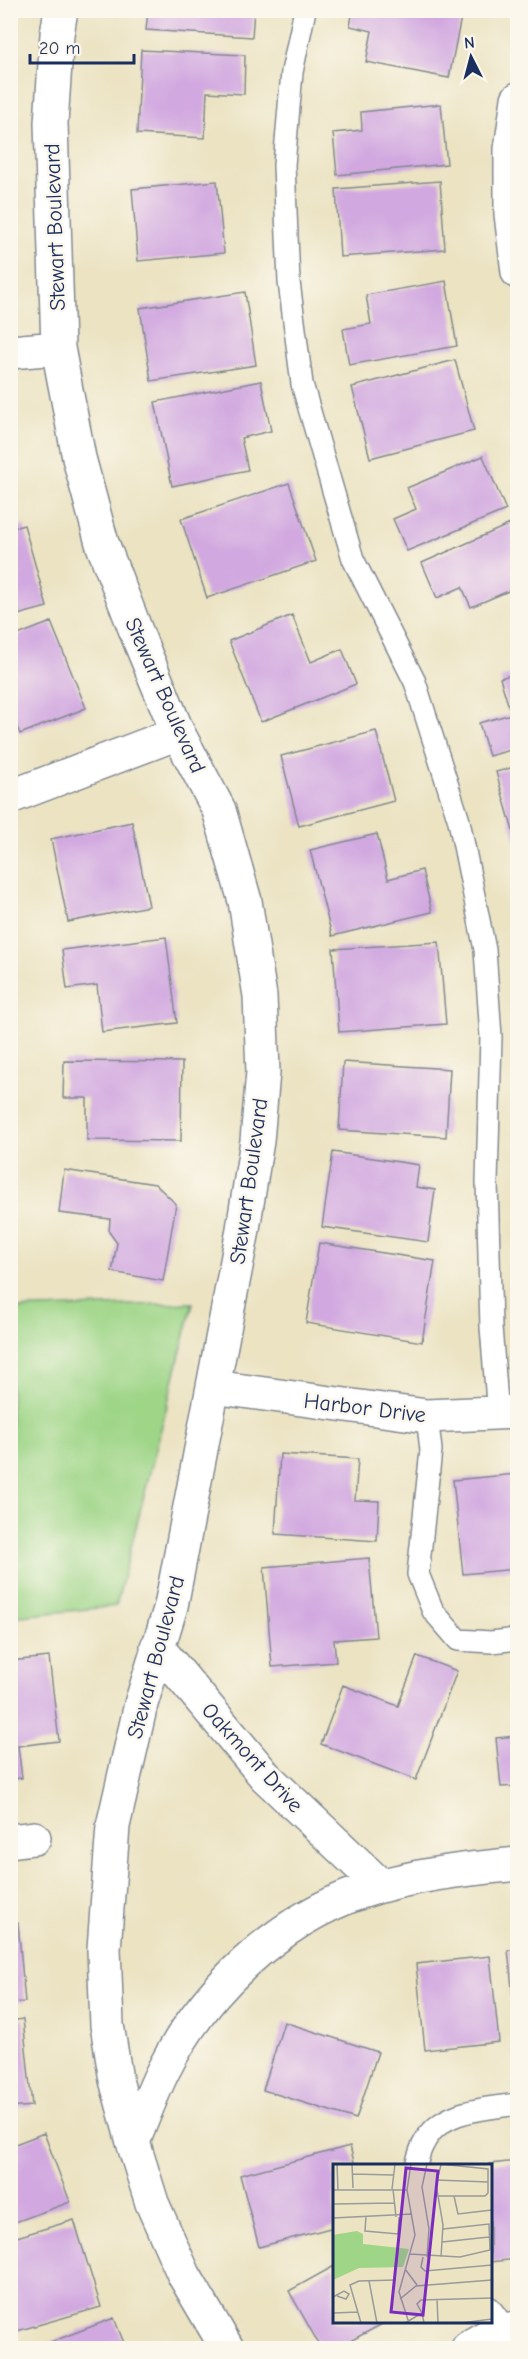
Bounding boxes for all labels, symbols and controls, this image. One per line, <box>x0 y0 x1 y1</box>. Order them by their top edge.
scale bar <box>30 27 134 65</box>
north arrow <box>441 27 501 87</box>
text: N <box>463 34 476 53</box>
text: 20 m <box>39 38 80 59</box>
street label: Stewart Boulevard <box>39 143 71 311</box>
street label: Stewart Boulevard <box>119 614 211 777</box>
street label: Stewart Boulevard <box>224 1096 274 1266</box>
street label: Harbor Drive <box>302 1388 427 1428</box>
street label: Stewart Boulevard <box>122 1573 190 1742</box>
street label: Oakmont Drive <box>196 1697 308 1818</box>
inset map <box>333 2164 492 2323</box>

